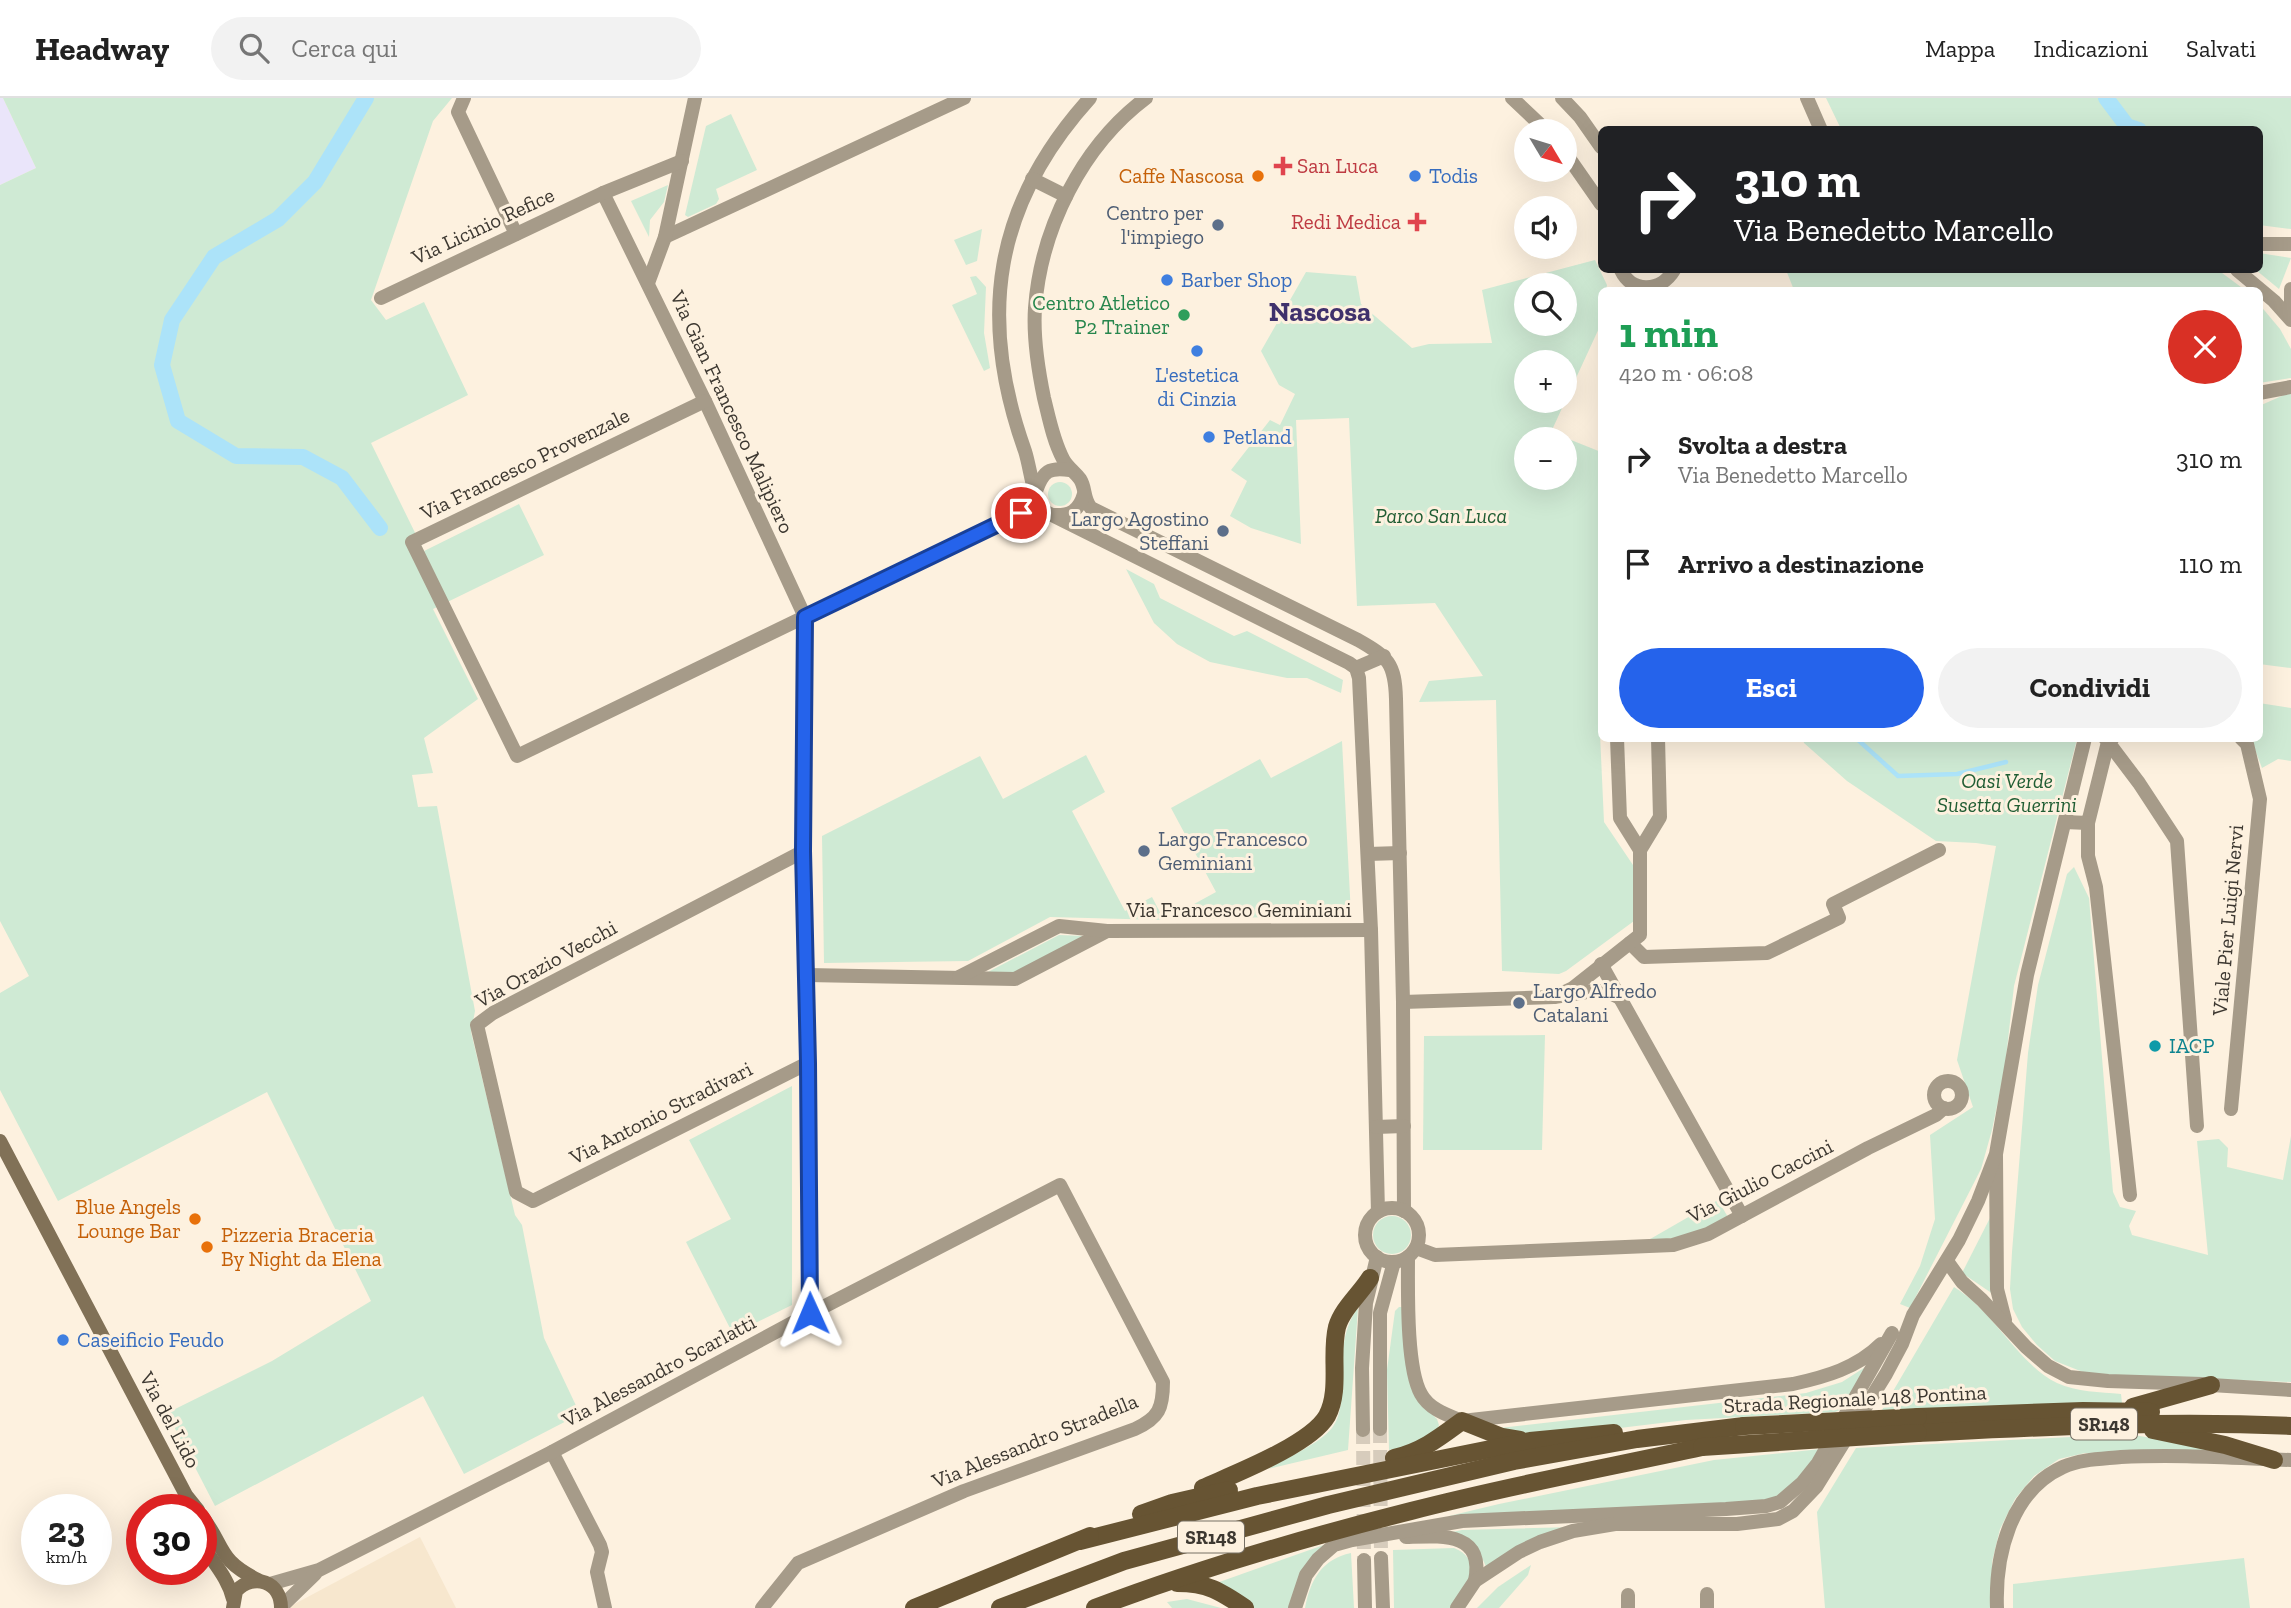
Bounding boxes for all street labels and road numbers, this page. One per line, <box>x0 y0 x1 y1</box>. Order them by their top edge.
street label: Via Licinio Refice <box>407 182 558 270</box>
street label: Via Gian Francesco Malipiero <box>665 286 800 537</box>
street label: Via Francesco Provenzale <box>415 402 634 526</box>
street label: Viale Pier Luigi Nervi <box>2207 823 2248 1018</box>
street label: Via Francesco Geminiani <box>1125 897 1352 922</box>
street label: Via Orazio Vecchi <box>470 914 621 1013</box>
street label: Via Antonio Stradivari <box>564 1056 756 1170</box>
street label: Via Giulio Caccini <box>1682 1133 1837 1228</box>
street label: Via Alessandro Scarlatti <box>557 1309 760 1433</box>
street label: Via del Lido <box>134 1367 206 1472</box>
street label: Strada Regionale 148 Pontina <box>1723 1379 1987 1418</box>
street label: Via Alessandro Stradella <box>927 1388 1141 1494</box>
road number: SR148 <box>2071 1408 2137 1440</box>
road number: SR148 <box>1178 1522 1244 1553</box>

